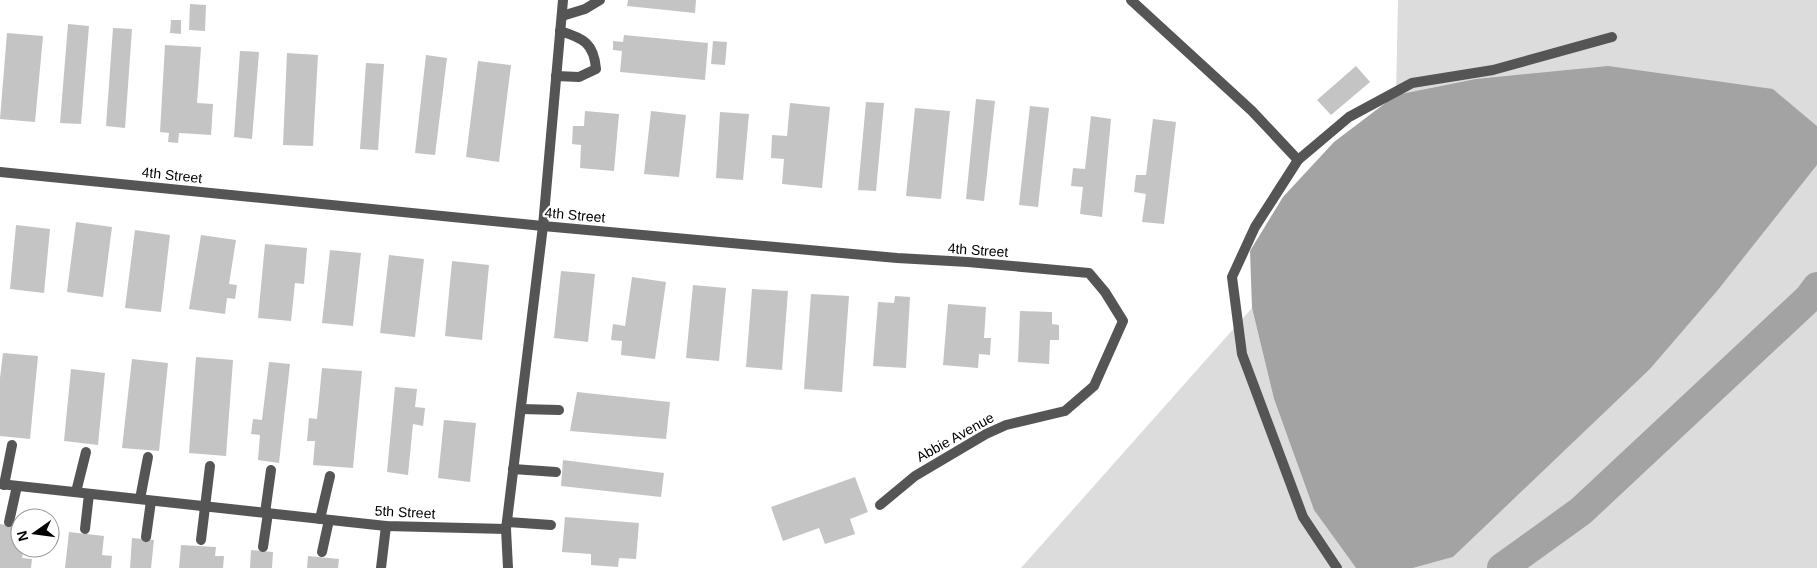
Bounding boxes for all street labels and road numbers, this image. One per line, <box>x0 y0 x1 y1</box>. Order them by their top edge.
street label: 4th Street <box>141 164 203 186</box>
street label: 4th Street <box>544 204 606 226</box>
street label: 4th Street <box>947 240 1009 260</box>
street label: Abbie Avenue <box>913 409 997 465</box>
street label: 5th Street <box>374 502 436 522</box>

